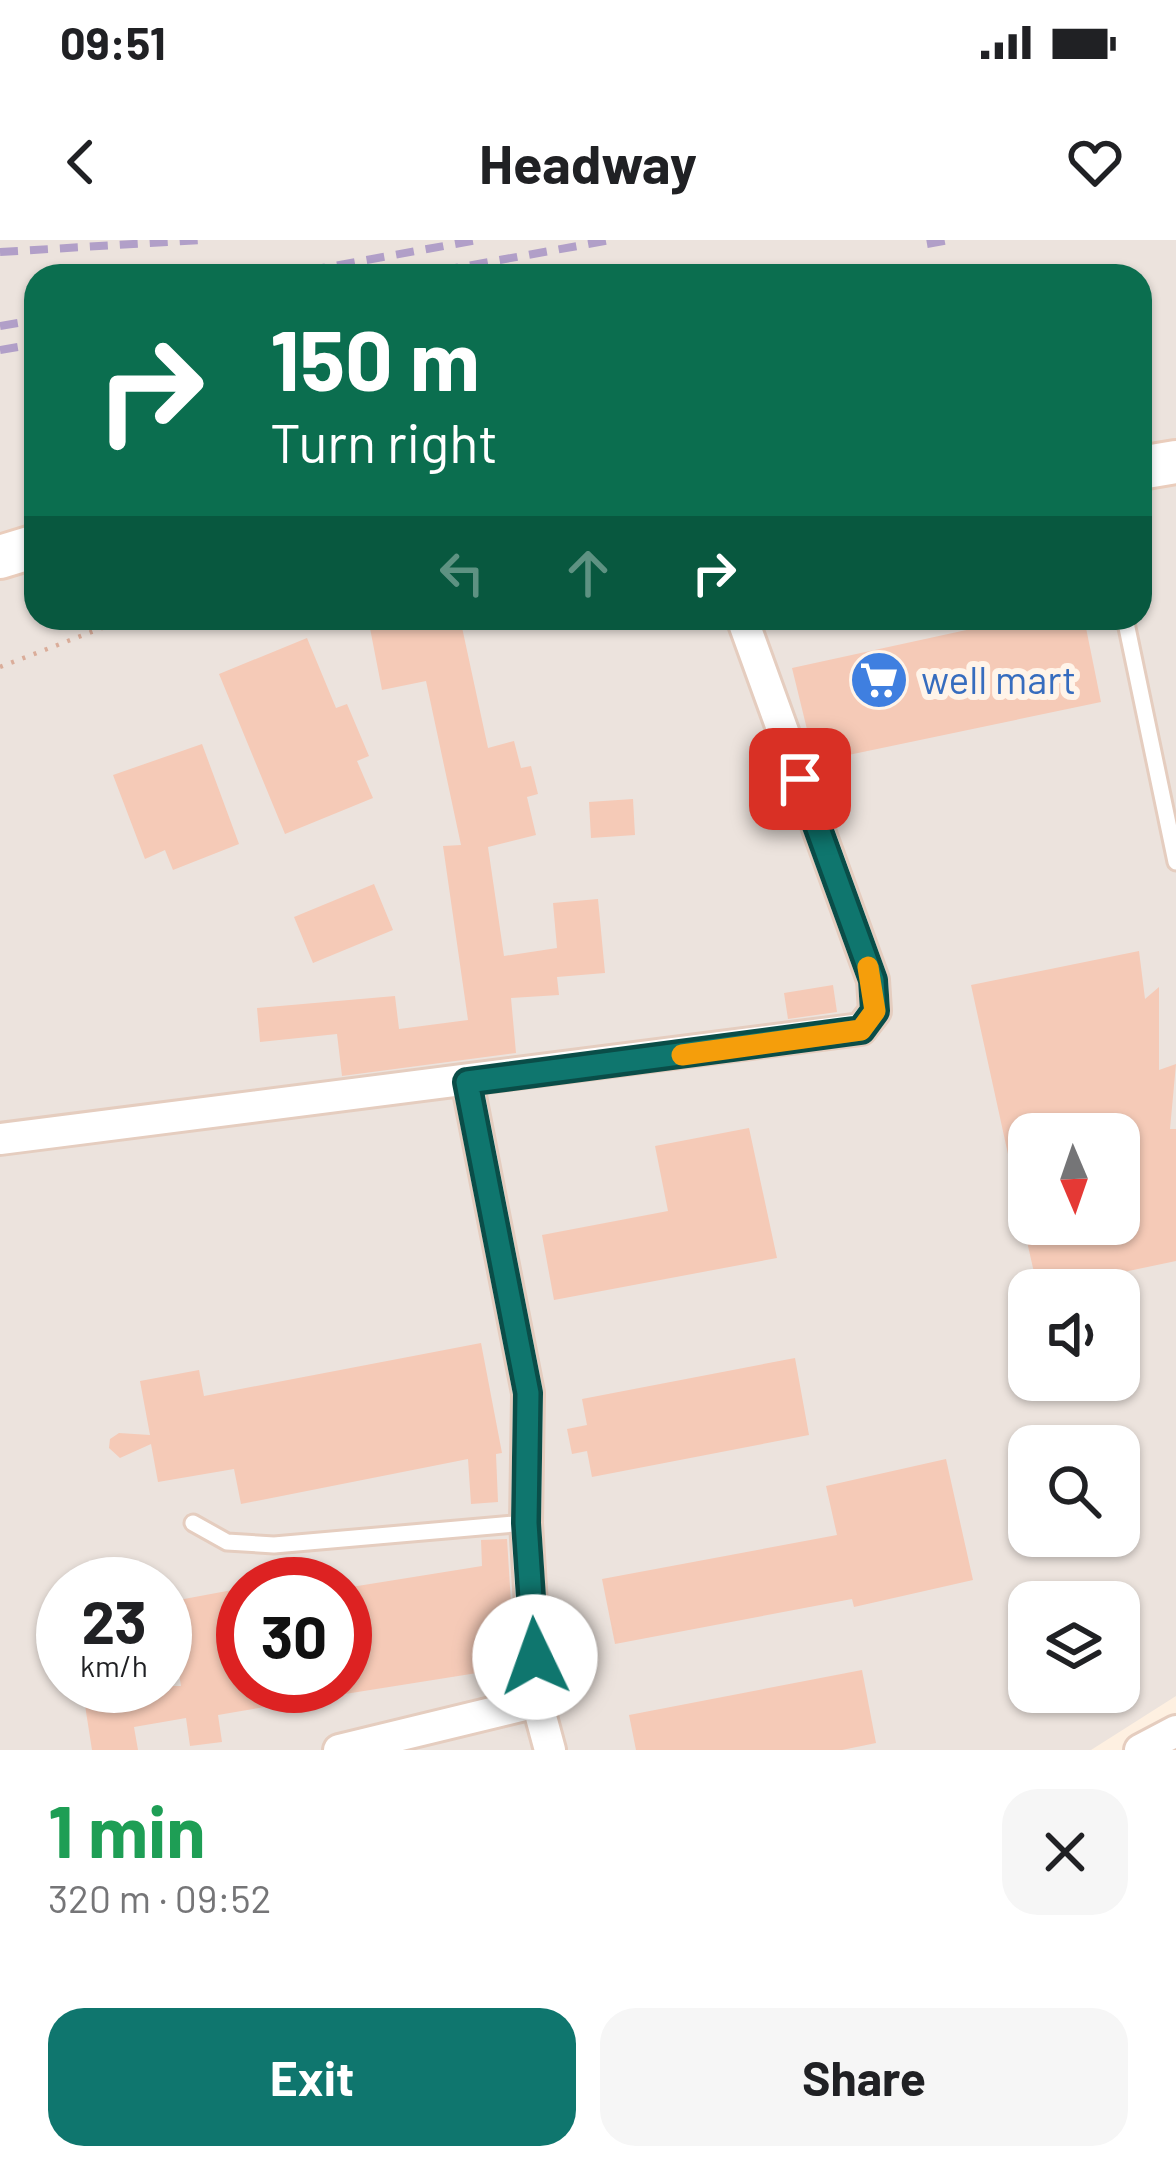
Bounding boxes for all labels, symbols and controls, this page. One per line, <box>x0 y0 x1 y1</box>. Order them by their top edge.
text: 09:51 <box>60 15 166 69</box>
icon: back <box>48 129 114 195</box>
icon: heart <box>1062 129 1128 195</box>
text: Headway <box>479 130 697 195</box>
text: 150 m <box>270 307 480 408</box>
icon: right <box>72 312 228 468</box>
text: Turn right <box>270 409 498 474</box>
icon: left <box>429 540 495 606</box>
icon: ahead <box>555 540 621 606</box>
icon: right <box>681 540 747 606</box>
supermarket icon: well mart <box>848 649 910 711</box>
place label: well mart <box>921 655 1076 702</box>
pin <box>749 728 851 830</box>
icon: arrive <box>767 746 833 812</box>
north arrow <box>1008 1113 1140 1245</box>
map controls <box>1008 1113 1140 1713</box>
button: sound <box>1008 1269 1140 1401</box>
button: search <box>1008 1425 1140 1557</box>
speed limit sign: 30 <box>216 1557 372 1713</box>
button: layers <box>1008 1581 1140 1713</box>
text: 23 <box>81 1584 147 1656</box>
position arrow <box>472 1594 598 1720</box>
text: km/h <box>80 1647 148 1683</box>
text: 1 min <box>48 1786 206 1872</box>
button: close <box>1002 1789 1128 1915</box>
text: 320 m · 09:52 <box>48 1874 271 1921</box>
button: Exit <box>48 2008 576 2146</box>
button: Share <box>600 2008 1128 2146</box>

